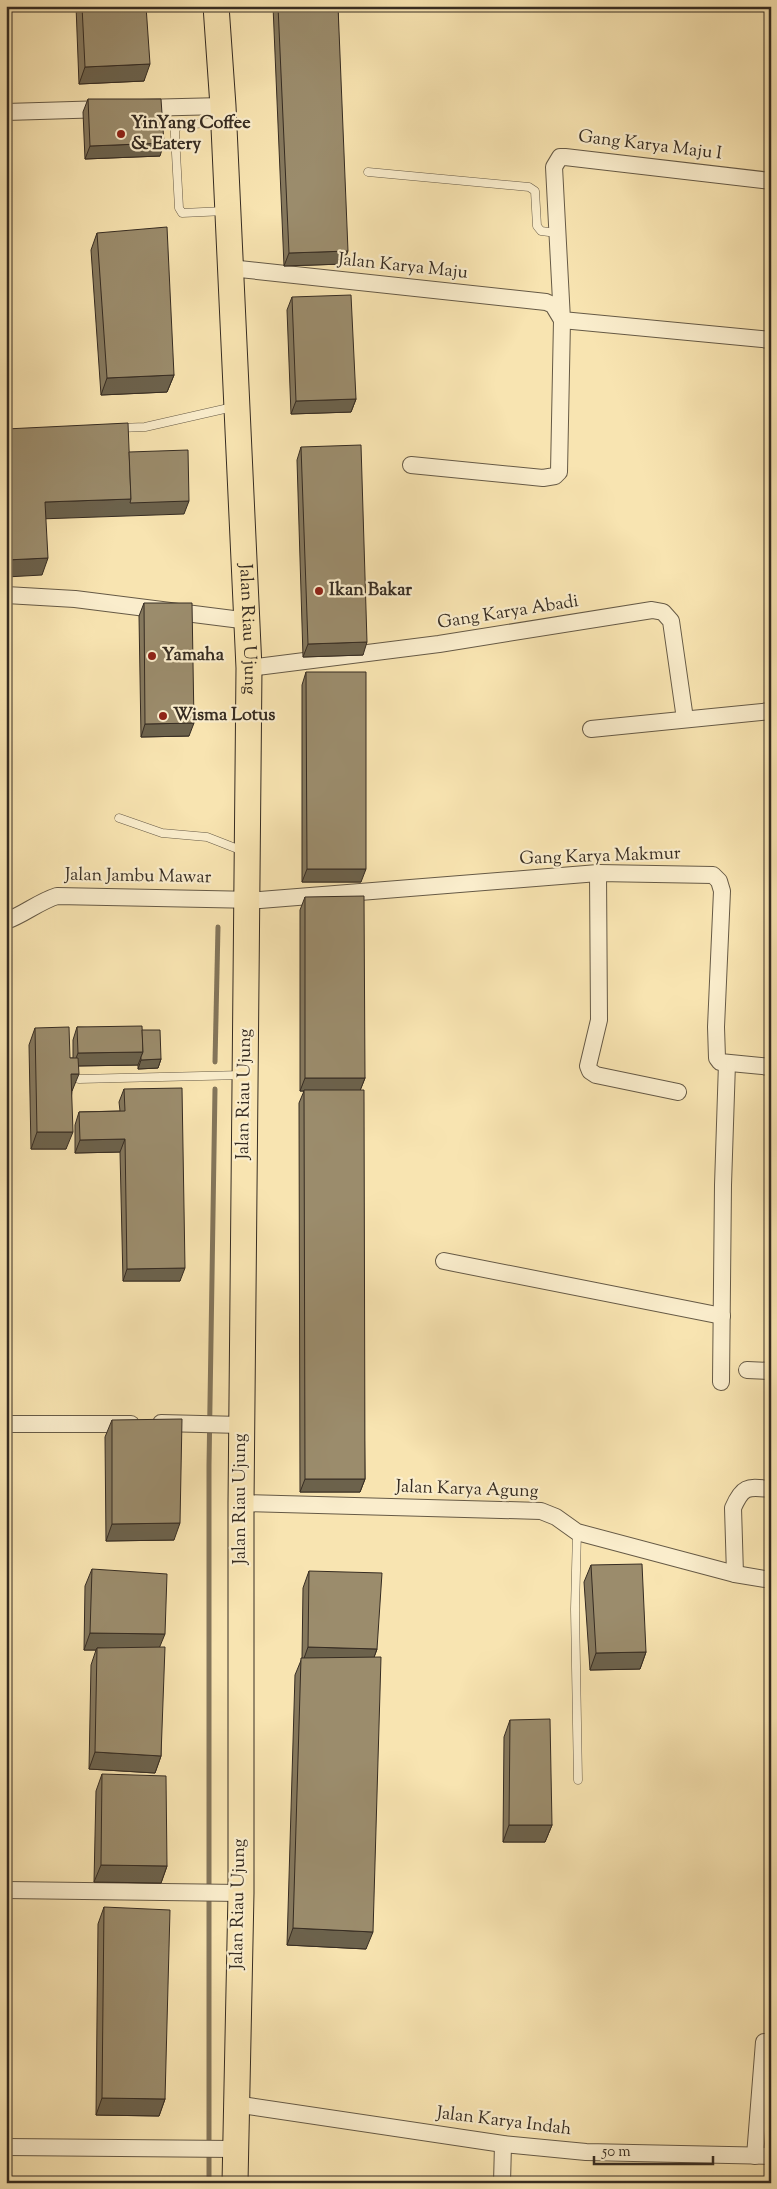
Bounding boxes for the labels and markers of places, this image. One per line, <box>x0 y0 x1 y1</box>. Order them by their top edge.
place label: YinYang Coffee & Eatery <box>131 111 251 158</box>
marker: YinYang Coffee & Eatery <box>115 128 127 140</box>
place label: Ikan Bakar <box>329 578 412 604</box>
marker: Ikan Bakar <box>313 585 325 597</box>
place label: Yamaha <box>162 643 225 669</box>
marker: Yamaha <box>146 650 158 662</box>
place label: Wisma Lotus <box>173 703 275 729</box>
marker: Wisma Lotus <box>157 710 169 722</box>

